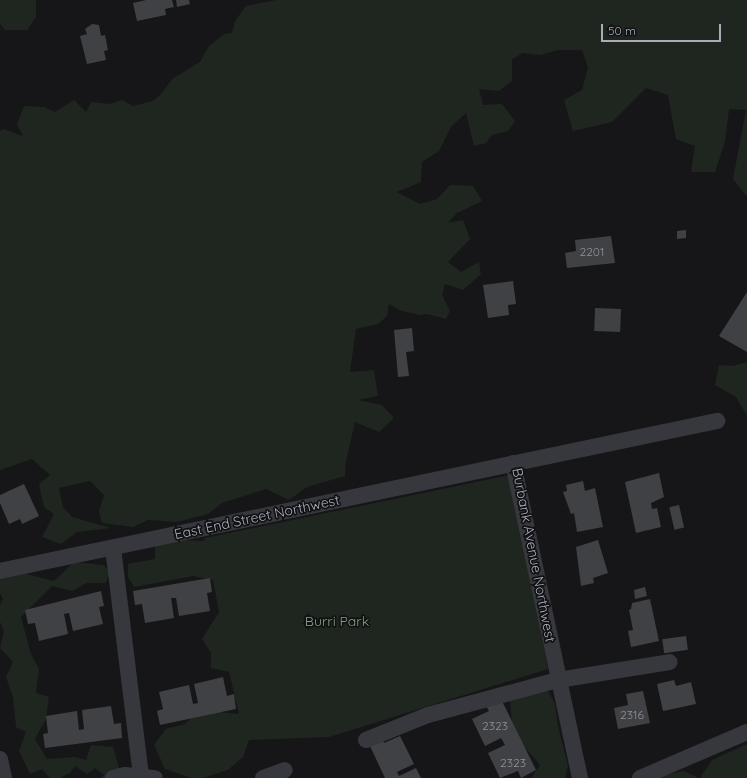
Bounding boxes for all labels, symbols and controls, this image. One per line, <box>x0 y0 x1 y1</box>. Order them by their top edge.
scale bar <box>603 16 723 42</box>
text: 50 m <box>608 23 636 38</box>
house number: 2201 <box>580 245 604 259</box>
street label: Burbank Avenue Northwest <box>509 467 559 643</box>
street label: East End Street Northwest <box>173 491 341 543</box>
park label: Burri Park <box>305 613 369 629</box>
house number: 2316 <box>620 708 644 722</box>
house number: 2323 <box>482 719 508 733</box>
house number: 2323 <box>500 756 526 770</box>

